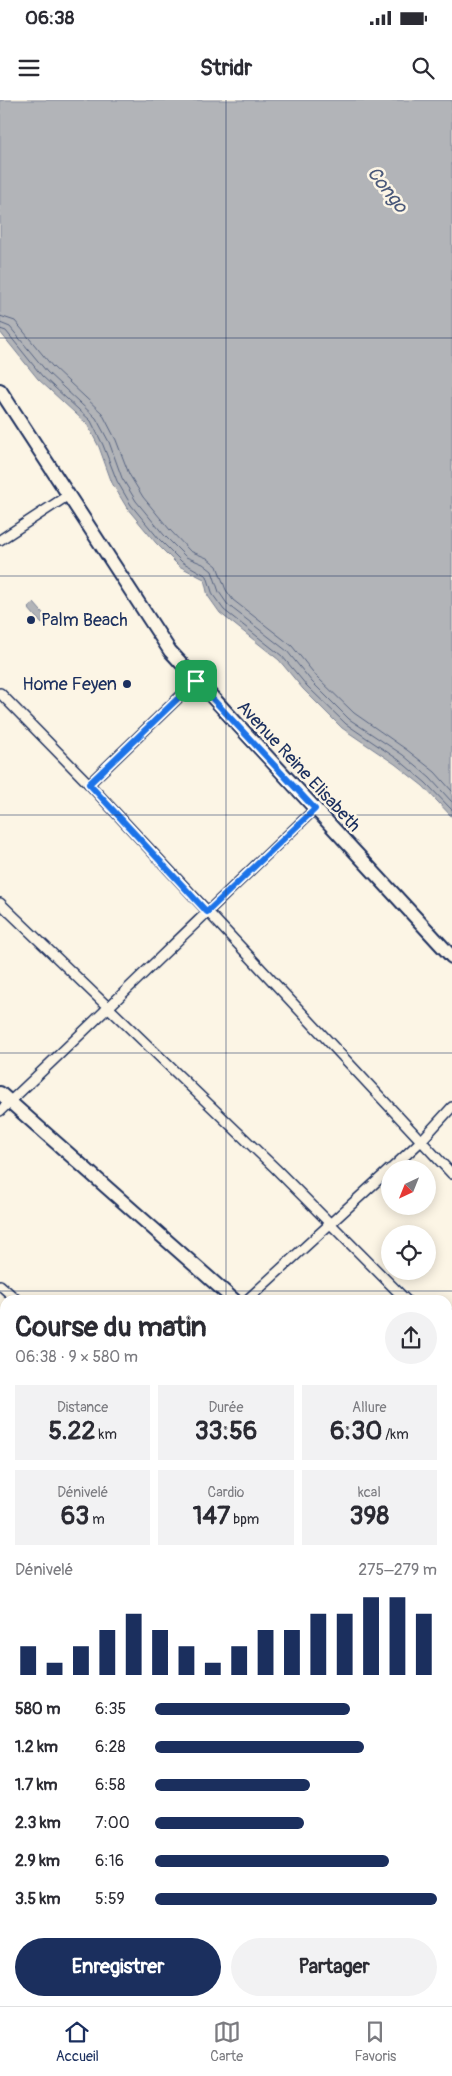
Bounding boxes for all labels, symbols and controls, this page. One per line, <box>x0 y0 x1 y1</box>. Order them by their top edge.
text: 06:38 <box>25 6 74 30</box>
icon: menu <box>15 54 43 82</box>
text: Stridr <box>200 54 252 82</box>
icon: search <box>409 54 437 82</box>
water label: Congo <box>362 162 414 219</box>
place label: Palm Beach <box>41 609 128 632</box>
marker: Palm Beach <box>25 614 37 626</box>
pin <box>175 660 217 702</box>
icon: arrive <box>182 667 210 695</box>
place label: Home Feyen <box>22 673 117 696</box>
marker: Home Feyen <box>121 678 133 690</box>
street label: Avenue Reine Elisabeth <box>232 696 365 837</box>
north arrow <box>381 1160 436 1215</box>
map controls <box>381 1160 436 1280</box>
button: locate <box>381 1225 436 1280</box>
text: Course du matin <box>15 1310 207 1345</box>
button: share <box>385 1312 437 1364</box>
text: 06:38 · 9 × 580 m <box>15 1347 138 1367</box>
text: Distance <box>57 1399 108 1416</box>
text: Durée <box>209 1399 243 1416</box>
text: Allure <box>352 1399 387 1416</box>
text: 5.22 <box>49 1416 96 1447</box>
text: 33:56 <box>195 1416 257 1447</box>
text: 6:30 <box>330 1416 382 1447</box>
text: km <box>96 1426 117 1443</box>
text: /km <box>382 1426 409 1443</box>
text: Dénivelé <box>57 1484 108 1501</box>
text: Cardio <box>208 1484 244 1501</box>
text: kcal <box>358 1484 381 1501</box>
text: 63 <box>61 1501 89 1532</box>
text: 147 <box>193 1501 230 1532</box>
text: 398 <box>350 1501 389 1532</box>
text: m <box>89 1511 105 1528</box>
text: bpm <box>230 1511 259 1528</box>
text: Dénivelé <box>15 1560 73 1580</box>
text: 275–279 m <box>358 1560 437 1580</box>
text: 580 m <box>15 1699 60 1719</box>
text: 6:35 <box>95 1699 126 1719</box>
text: 1.2 km <box>15 1737 58 1757</box>
text: 6:28 <box>95 1737 126 1757</box>
text: 1.7 km <box>15 1775 58 1795</box>
text: 6:58 <box>95 1775 125 1795</box>
text: 2.3 km <box>15 1813 61 1833</box>
text: 7:00 <box>95 1813 130 1833</box>
text: 2.9 km <box>15 1851 60 1871</box>
text: 6:16 <box>95 1851 124 1871</box>
text: 3.5 km <box>15 1889 60 1909</box>
text: 5:59 <box>95 1889 125 1909</box>
button: Enregistrer <box>15 1938 221 1996</box>
button: Partager <box>231 1938 437 1996</box>
tab: Accueil <box>56 2018 99 2065</box>
tab: Carte <box>210 2018 243 2065</box>
tab: Favoris <box>355 2018 396 2065</box>

